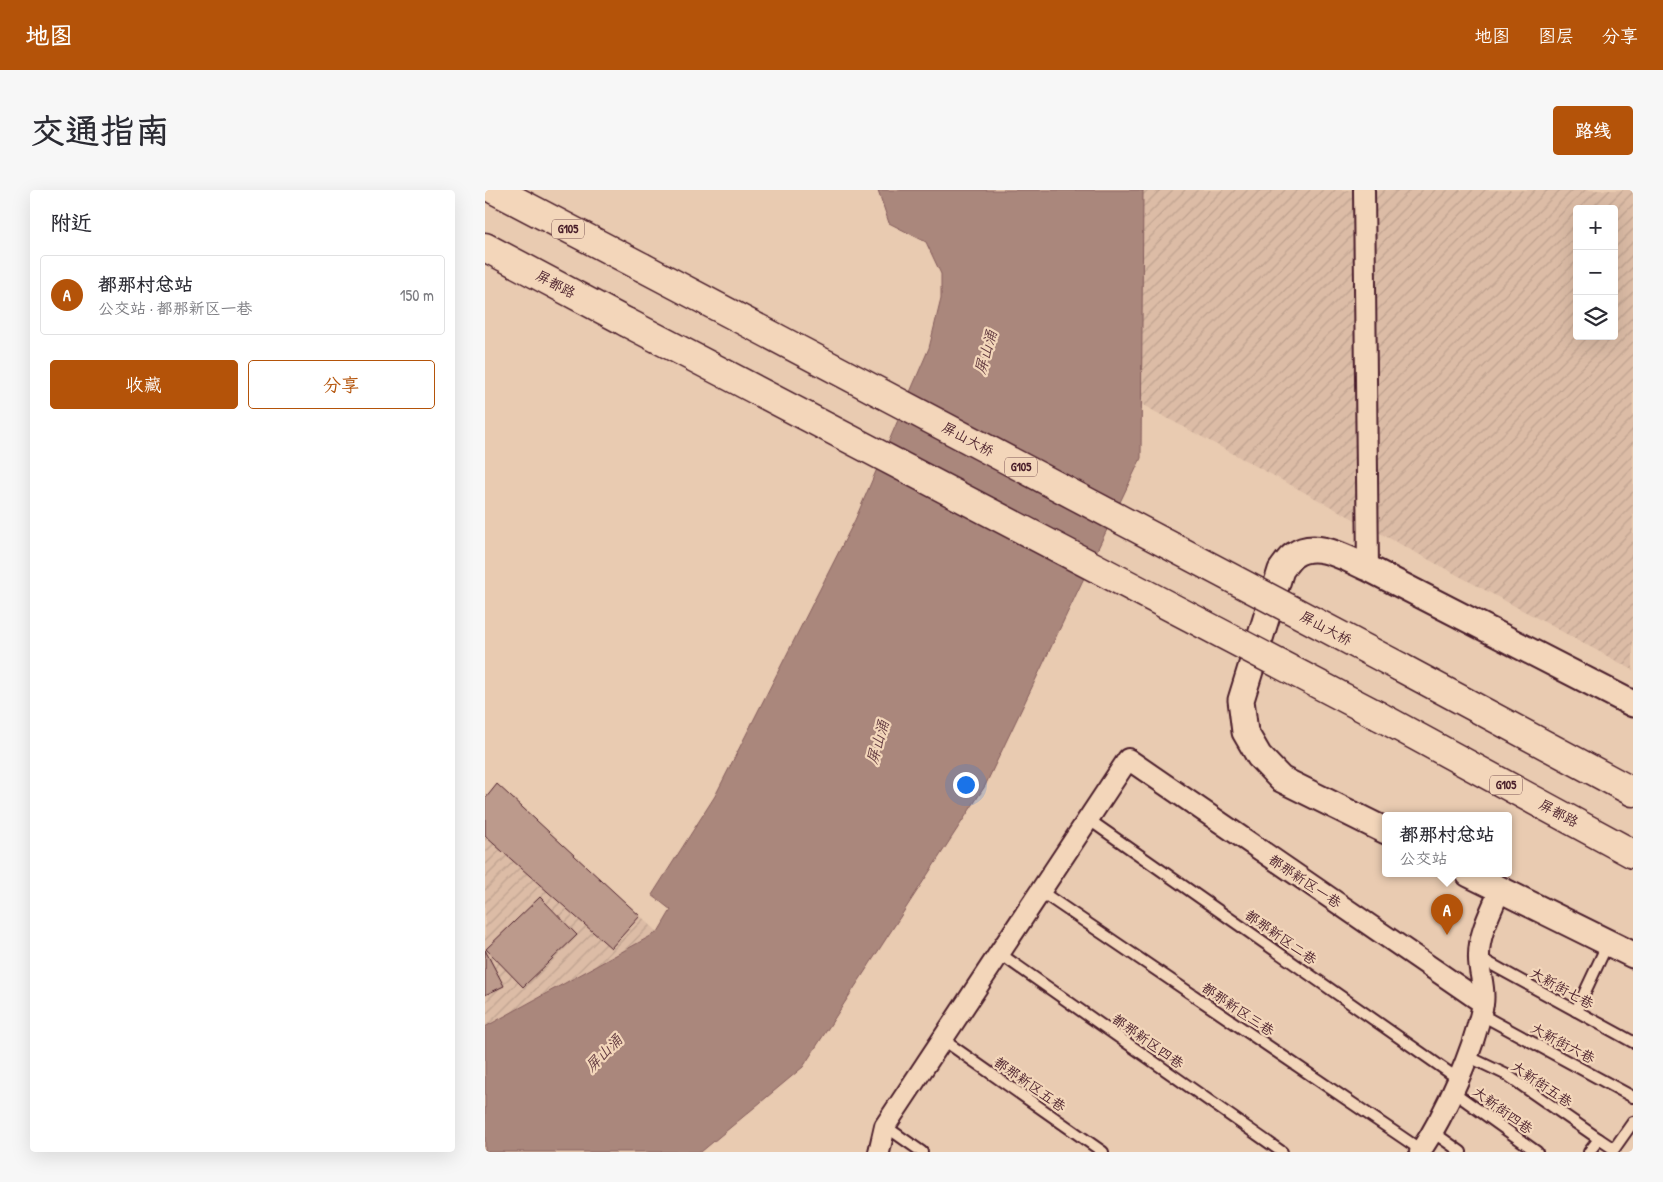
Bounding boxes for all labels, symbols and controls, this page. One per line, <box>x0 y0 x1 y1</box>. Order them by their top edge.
text: 地图 <box>25 19 73 51</box>
text: 地图 <box>1474 23 1510 48</box>
text: 图层 <box>1538 23 1574 48</box>
text: 分享 <box>1602 23 1638 48</box>
button: 路线 <box>1553 106 1633 155</box>
text: 交通指南 <box>30 107 170 154</box>
map controls <box>1573 205 1618 340</box>
button: + <box>1573 205 1618 250</box>
text: 附近 <box>50 208 92 237</box>
road number: G105 <box>552 220 584 238</box>
button: − <box>1573 250 1618 295</box>
street label: 屏都路 <box>533 265 579 302</box>
text: 都那村总站 <box>98 271 193 297</box>
text: A <box>63 284 71 306</box>
text: 150 m <box>400 284 434 306</box>
button: layers <box>1573 295 1618 340</box>
text: 公交站 · 都那新区一巷 <box>98 297 253 319</box>
water label: 屏山涌 <box>969 326 1002 376</box>
button: 收藏 <box>50 360 238 409</box>
button: 分享 <box>248 360 435 409</box>
street label: 屏山大桥 <box>939 417 997 460</box>
road number: G105 <box>1005 458 1037 476</box>
street label: 屏山大桥 <box>1297 606 1355 649</box>
water label: 屏山涌 <box>861 716 894 766</box>
your location <box>953 772 979 798</box>
road number: G105 <box>1490 776 1522 794</box>
street label: 屏都路 <box>1536 794 1582 831</box>
popup <box>1382 812 1512 877</box>
text: 都那村总站 <box>1399 821 1495 847</box>
text: 公交站 <box>1399 847 1448 869</box>
street label: 都那新区一巷 <box>1265 849 1346 913</box>
pin: A <box>1431 894 1463 935</box>
street label: 都那新区二巷 <box>1241 905 1322 969</box>
street label: 大新街七巷 <box>1527 962 1598 1013</box>
street label: 都那新区三巷 <box>1198 977 1279 1041</box>
street label: 都那新区四巷 <box>1108 1009 1189 1073</box>
street label: 大新街六巷 <box>1528 1018 1599 1068</box>
water label: 屏山涌 <box>580 1029 628 1076</box>
street label: 都那新区五巷 <box>990 1052 1071 1116</box>
street label: 大新街五巷 <box>1508 1056 1577 1112</box>
street label: 大新街四巷 <box>1469 1081 1538 1138</box>

